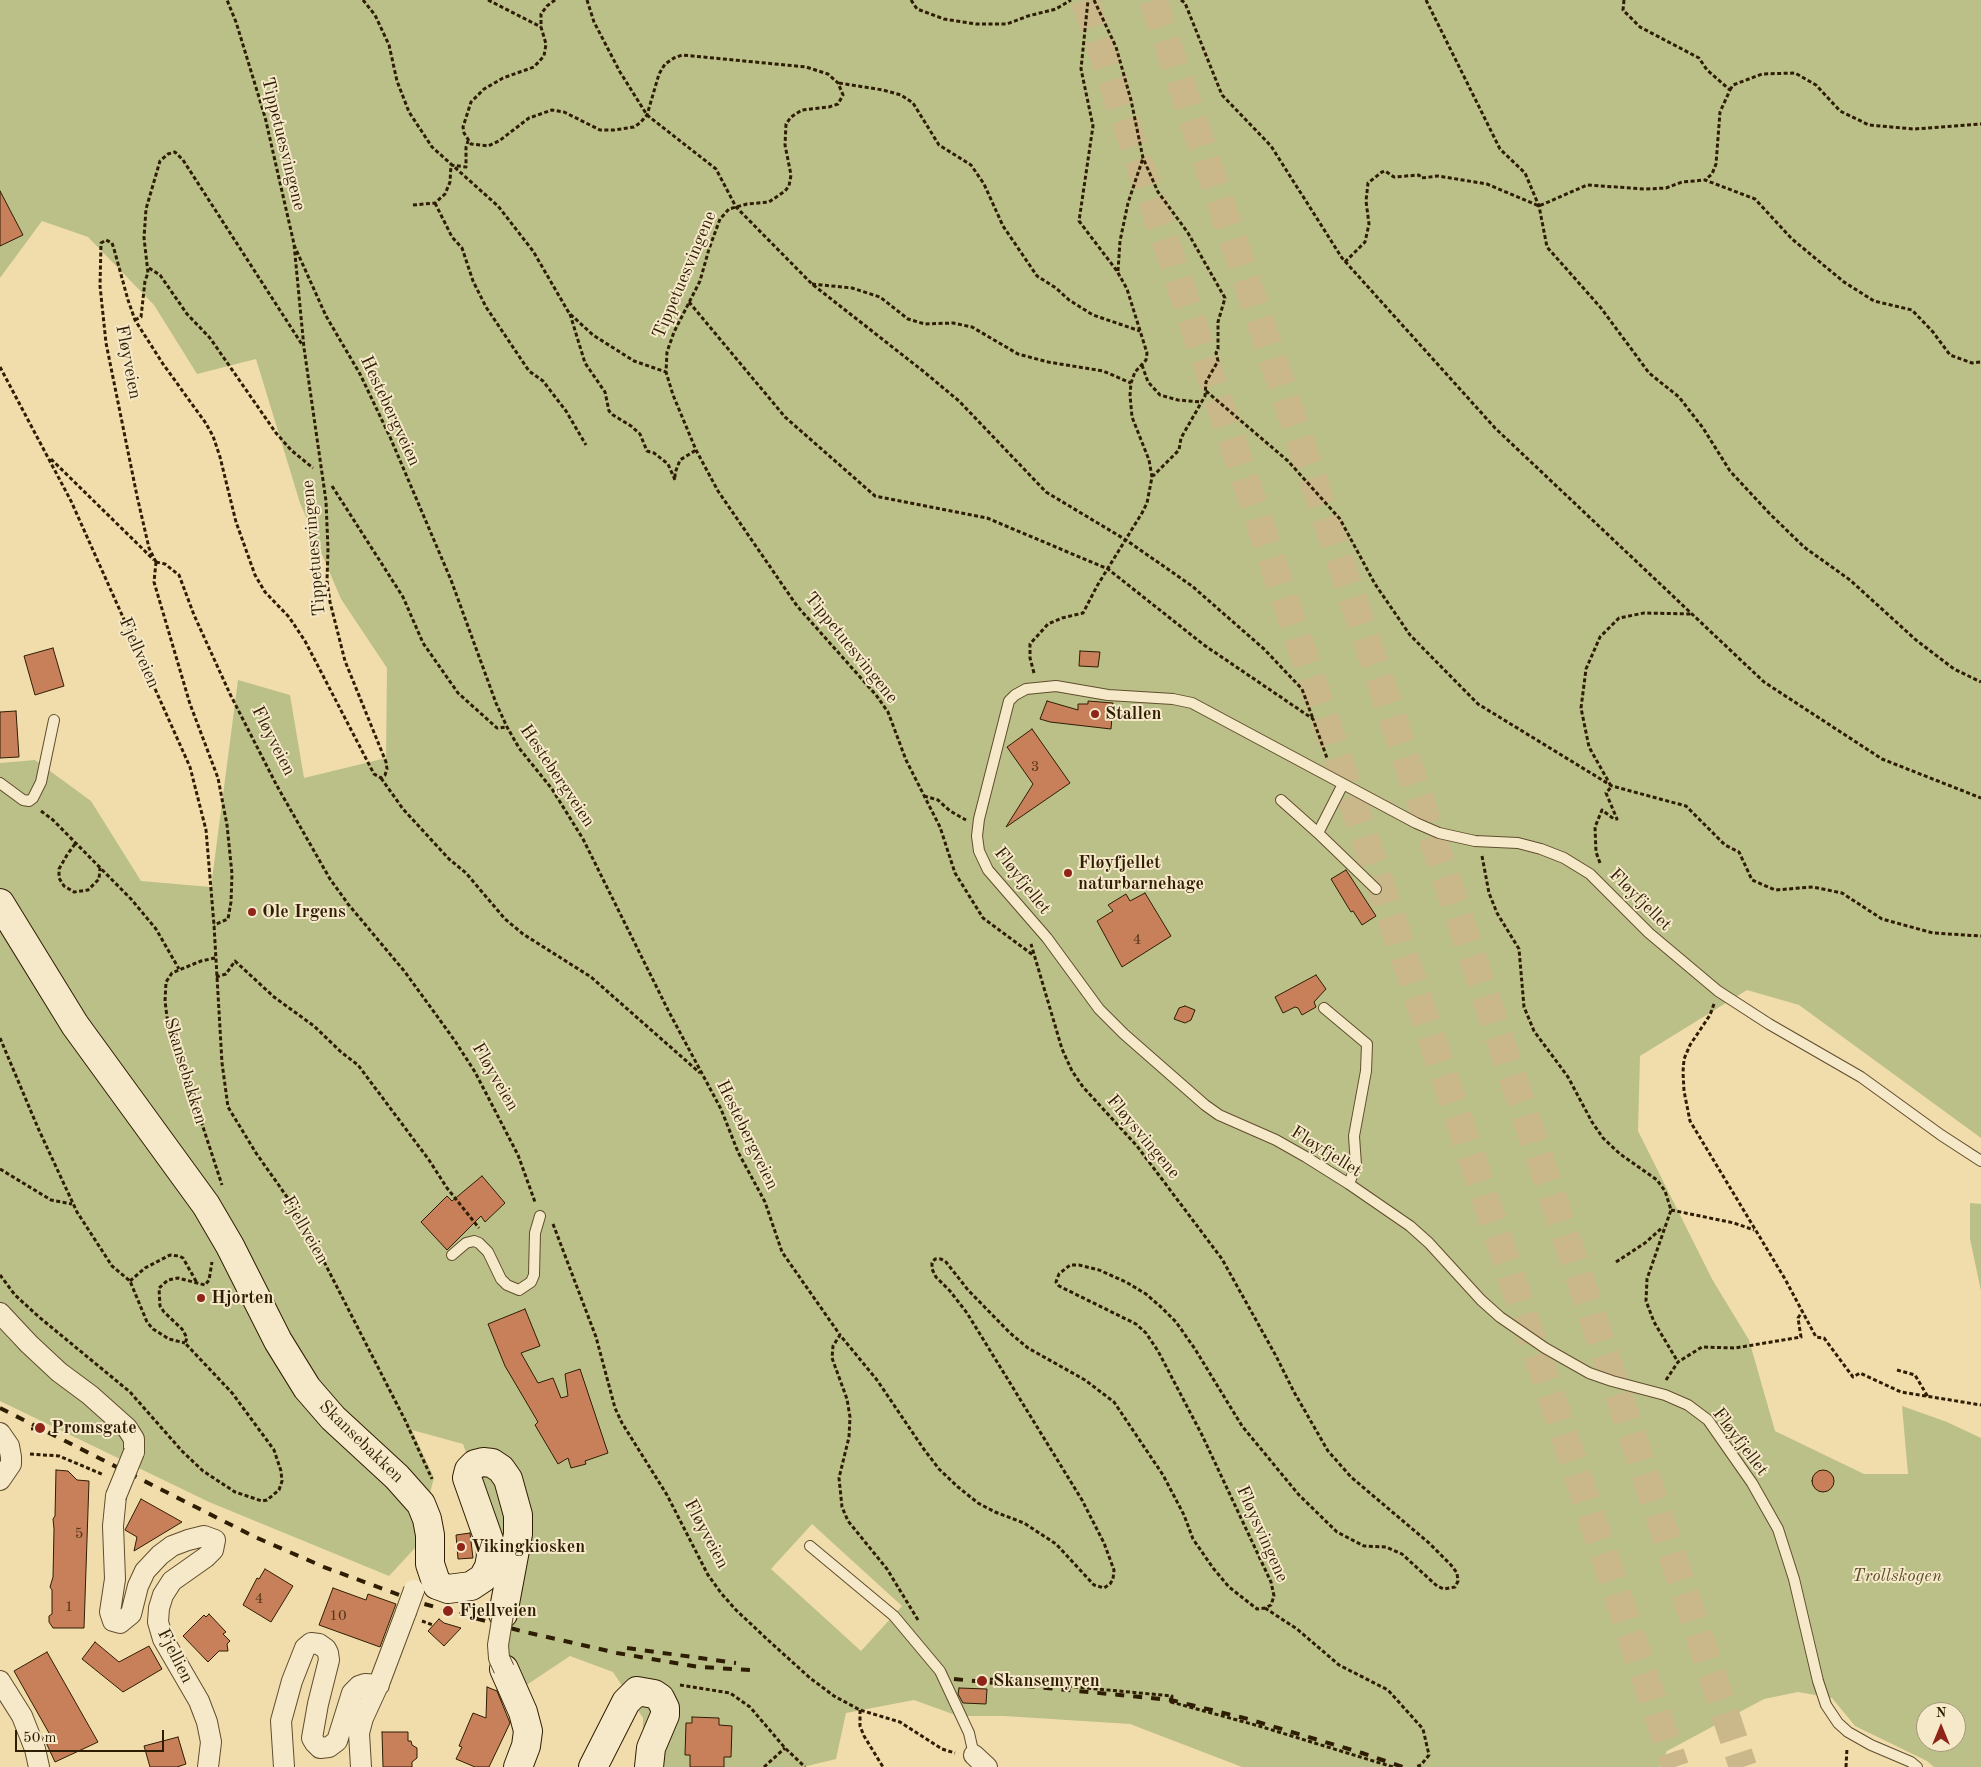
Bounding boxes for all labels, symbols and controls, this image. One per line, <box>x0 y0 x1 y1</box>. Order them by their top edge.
street label: Tippetuesvingene <box>256 75 310 213</box>
street label: Tippetuesvingene <box>648 208 722 342</box>
street label: Fløyveien <box>110 323 146 401</box>
street label: Hestebergveien <box>355 352 425 470</box>
street label: Tippetuesvingene <box>297 479 331 617</box>
street label: Tippetuesvingene <box>800 588 902 708</box>
street label: Fjellveien <box>114 614 164 692</box>
street label: Fløyveien <box>246 703 300 779</box>
place label: Stallen <box>1105 703 1161 725</box>
marker: Stallen <box>1089 708 1101 720</box>
street label: Hestebergveien <box>515 721 599 831</box>
house number: 3 <box>1031 758 1039 776</box>
street label: Fløyfjellet <box>989 843 1055 919</box>
place label: Fløyfjellet naturbarnehage <box>1078 852 1204 894</box>
street label: Fløyfjellet <box>1604 864 1676 936</box>
marker: Fløyfjellet naturbarnehage <box>1062 867 1074 879</box>
place label: Ole Irgens <box>262 901 346 923</box>
marker: Ole Irgens <box>246 906 258 918</box>
house number: 4 <box>1133 931 1141 949</box>
street label: Skansebakken <box>159 1015 211 1127</box>
street label: Fløyveien <box>467 1039 523 1115</box>
street label: Hestebergveien <box>711 1077 783 1193</box>
street label: Fløysvingene <box>1101 1090 1185 1184</box>
street label: Fløyfjellet <box>1286 1122 1366 1182</box>
street label: Fjellveien <box>277 1192 333 1268</box>
place label: Hjorten <box>211 1287 274 1309</box>
marker: Hjorten <box>195 1292 207 1304</box>
street label: Skansebakken <box>314 1396 408 1488</box>
street label: Fløyfjellet <box>1707 1404 1773 1480</box>
place label: Promsgate <box>51 1417 137 1439</box>
marker: Promsgate <box>33 1421 47 1435</box>
street label: Fløysvingene <box>1231 1482 1293 1586</box>
street label: Fløyveien <box>679 1496 733 1572</box>
house number: 5 <box>75 1525 83 1543</box>
place label: Vikingkiosken <box>471 1536 585 1558</box>
marker: Vikingkiosken <box>455 1541 467 1553</box>
park label: Trollskogen <box>1852 1565 1942 1587</box>
house number: 4 <box>255 1590 263 1608</box>
house number: 1 <box>65 1598 73 1616</box>
place label: Fjellveien <box>459 1600 537 1622</box>
marker: Fjellveien <box>441 1604 455 1618</box>
house number: 10 <box>329 1607 347 1625</box>
street label: Fjellien <box>152 1625 198 1687</box>
place label: Skansemyren <box>993 1670 1100 1692</box>
marker: Skansemyren <box>975 1674 989 1688</box>
north arrow <box>1916 1702 1966 1752</box>
text: N <box>1936 1706 1946 1720</box>
scale bar <box>18 1720 166 1752</box>
text: 50 m <box>23 1731 57 1746</box>

